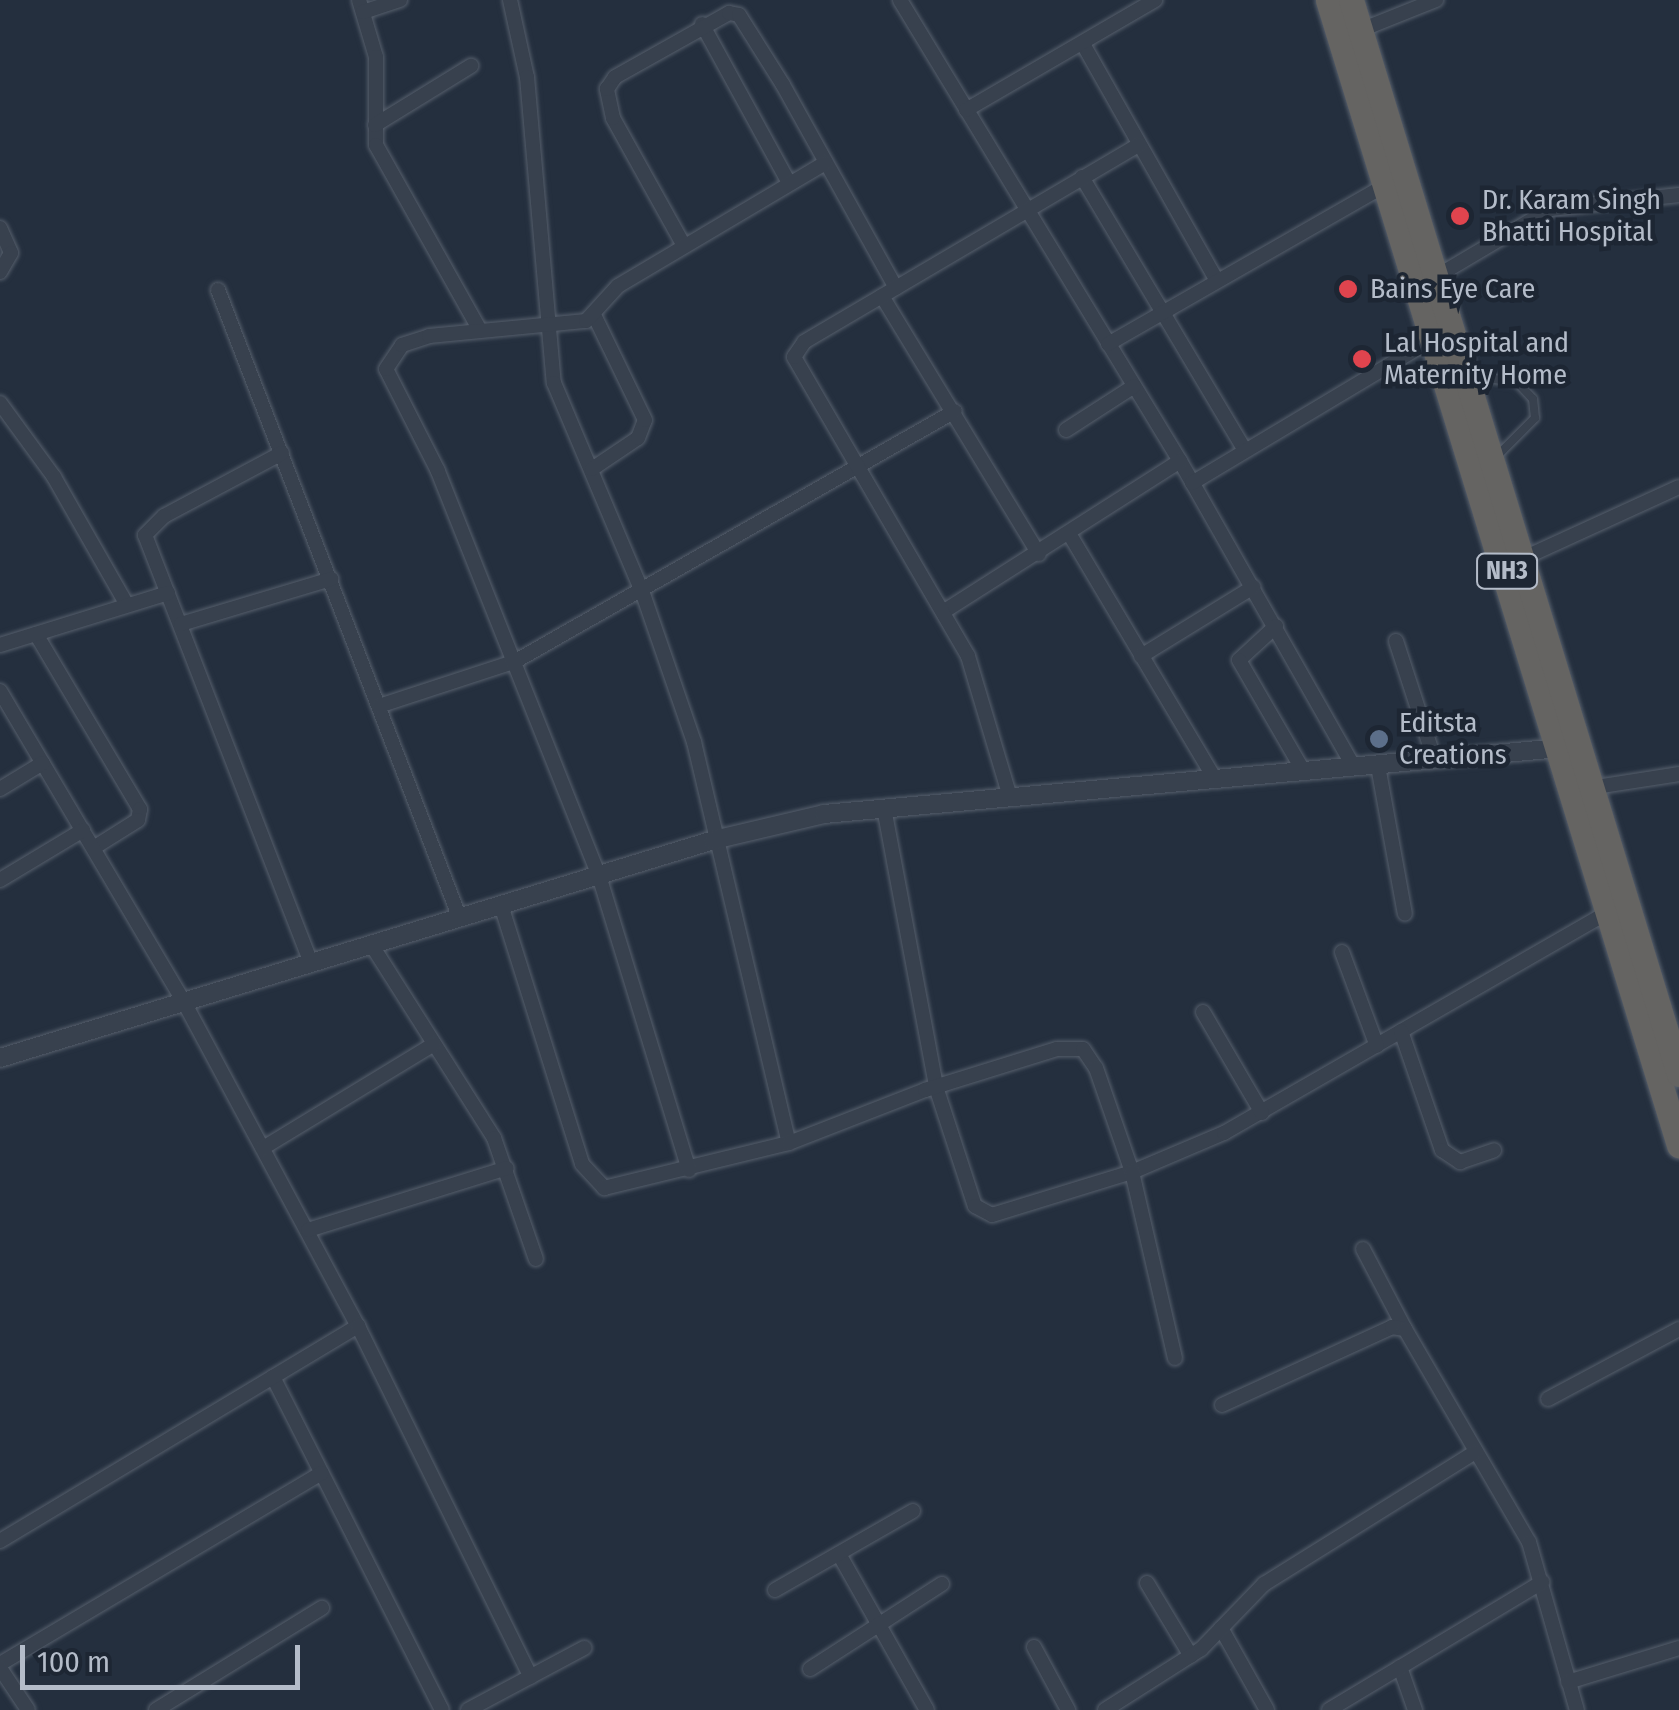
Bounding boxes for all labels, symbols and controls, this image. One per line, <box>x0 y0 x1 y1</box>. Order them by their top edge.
place label: Dr. Karam Singh Bhatti Hospital <box>1482 183 1661 249</box>
marker: Dr. Karam Singh Bhatti Hospital <box>1447 203 1473 229</box>
place label: Bains Eye Care <box>1370 272 1535 306</box>
marker: Bains Eye Care <box>1335 276 1361 302</box>
place label: Lal Hospital and Maternity Home <box>1384 326 1569 392</box>
marker: Lal Hospital and Maternity Home <box>1349 346 1375 372</box>
road number: NH3 <box>1474 551 1540 591</box>
place label: Editsta Creations <box>1399 706 1507 772</box>
marker: Editsta Creations <box>1368 728 1390 750</box>
scale bar <box>25 1625 305 1687</box>
text: 100 m <box>37 1644 110 1680</box>

